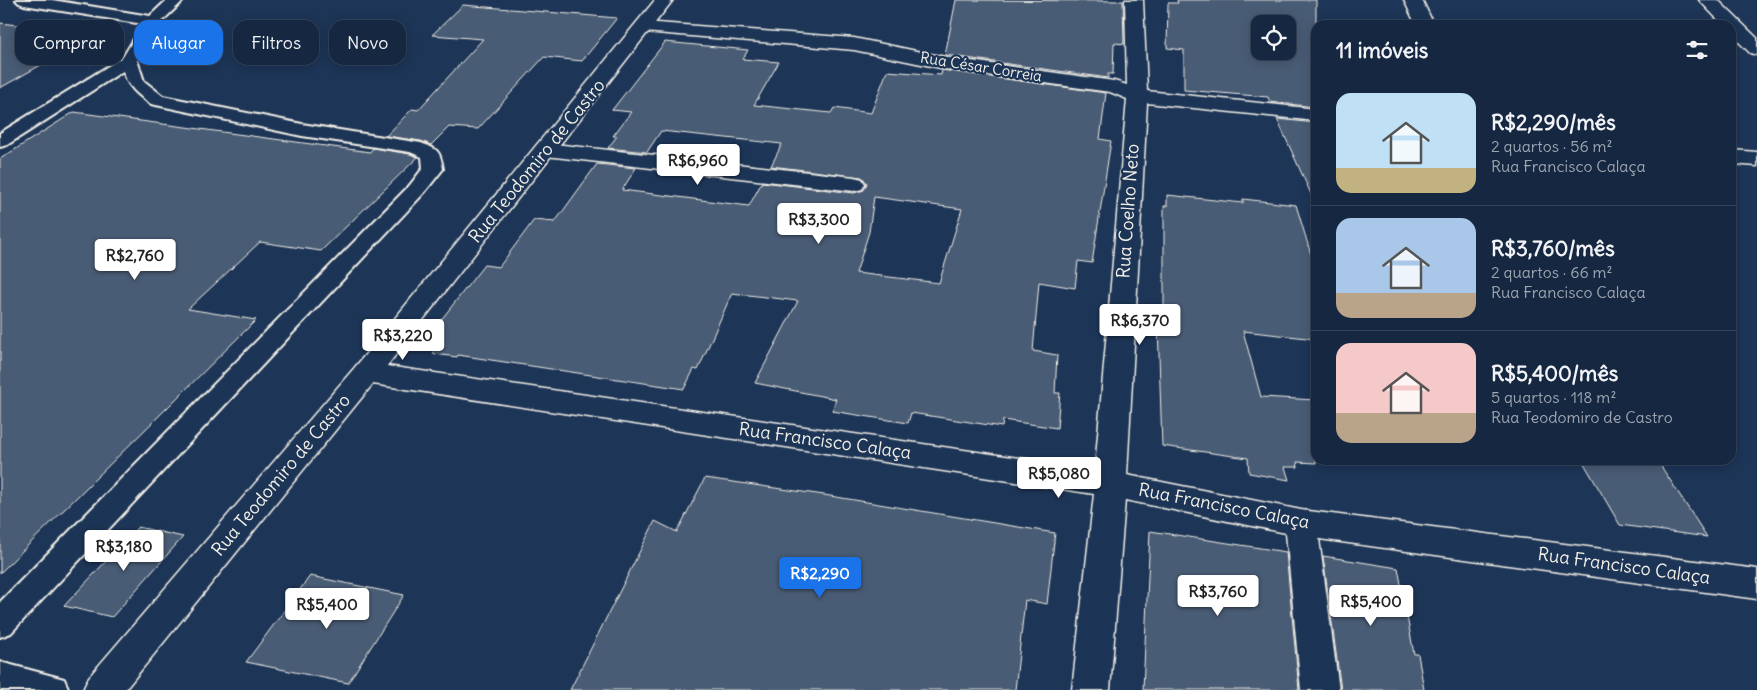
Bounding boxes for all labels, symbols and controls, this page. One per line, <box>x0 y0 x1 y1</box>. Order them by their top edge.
map controls <box>1251 15 1296 60</box>
button: locate <box>1251 15 1296 60</box>
chip: Comprar <box>15 20 124 65</box>
chip: Alugar <box>134 20 223 65</box>
chip: Filtros <box>233 20 319 65</box>
chip: Novo <box>329 20 406 65</box>
icon: filters <box>1683 36 1711 64</box>
text: 11 imóveis <box>1336 37 1428 64</box>
street label: Rua César Correia <box>919 48 1044 86</box>
street label: Rua Teodomiro de Castro <box>463 74 610 247</box>
text: R$2,290/mês <box>1491 109 1616 136</box>
icon: home <box>1376 113 1436 173</box>
text: 2 quartos · 56 m² <box>1491 136 1612 156</box>
street label: Rua Coelho Neto <box>1111 143 1144 279</box>
pin: R$6,960 <box>652 144 744 186</box>
text: R$6,960 <box>668 150 728 170</box>
text: Rua Francisco Calaça <box>1491 156 1646 176</box>
pin: R$3,300 <box>773 202 865 245</box>
text: R$3,300 <box>788 209 850 229</box>
text: R$3,760/mês <box>1491 235 1615 262</box>
pin: R$2,760 <box>89 238 181 281</box>
icon: home <box>1376 238 1436 298</box>
text: R$2,760 <box>106 245 164 265</box>
text: 2 quartos · 66 m² <box>1491 262 1613 282</box>
text: Rua Francisco Calaça <box>1491 282 1646 302</box>
pin: R$6,370 <box>1094 304 1186 346</box>
text: R$6,370 <box>1110 310 1170 330</box>
pin: R$3,220 <box>357 318 449 361</box>
text: R$3,220 <box>373 325 433 345</box>
text: R$5,400/mês <box>1491 360 1618 387</box>
icon: home <box>1376 363 1436 423</box>
text: 5 quartos · 118 m² <box>1491 387 1616 407</box>
street label: Rua Teodomiro de Castro <box>206 389 355 560</box>
text: Rua Teodomiro de Castro <box>1491 407 1673 427</box>
street label: Rua Francisco Calaça <box>737 417 913 464</box>
pin: R$5,080 <box>1013 456 1105 499</box>
text: R$5,080 <box>1028 463 1090 483</box>
street label: Rua Francisco Calaça <box>1137 478 1312 533</box>
pin: R$3,180 <box>78 530 170 572</box>
text: R$3,180 <box>96 536 152 556</box>
street label: Rua Francisco Calaça <box>1536 542 1712 589</box>
pin: R$2,290 <box>774 556 866 599</box>
text: R$2,290 <box>790 563 850 583</box>
pin: R$3,760 <box>1172 574 1264 617</box>
text: R$3,760 <box>1189 581 1247 601</box>
pin: R$5,400 <box>1325 584 1417 627</box>
pin: R$5,400 <box>281 588 373 630</box>
text: R$5,400 <box>1340 591 1402 611</box>
text: R$5,400 <box>296 594 358 614</box>

